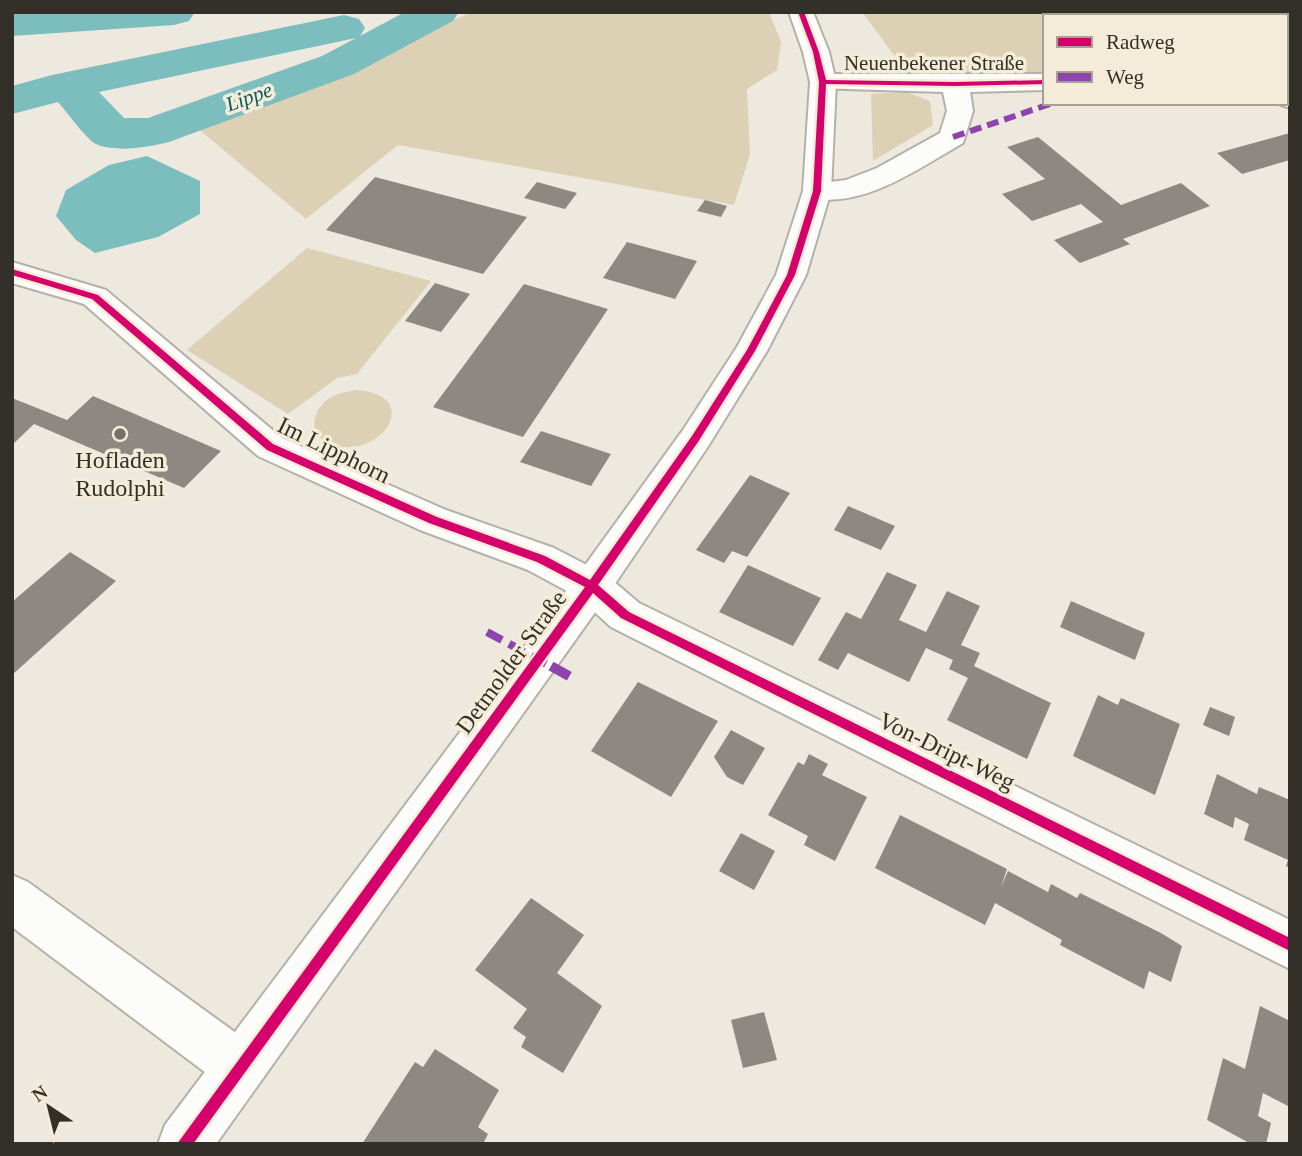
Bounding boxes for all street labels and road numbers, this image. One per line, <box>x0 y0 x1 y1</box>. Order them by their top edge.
street label: Neuenbekener Straße <box>844 51 1024 75</box>
street label: Im Lipphorn <box>273 412 395 488</box>
street label: Detmolder Straße <box>451 586 571 738</box>
street label: Von-Dript-Weg <box>875 707 1019 795</box>

